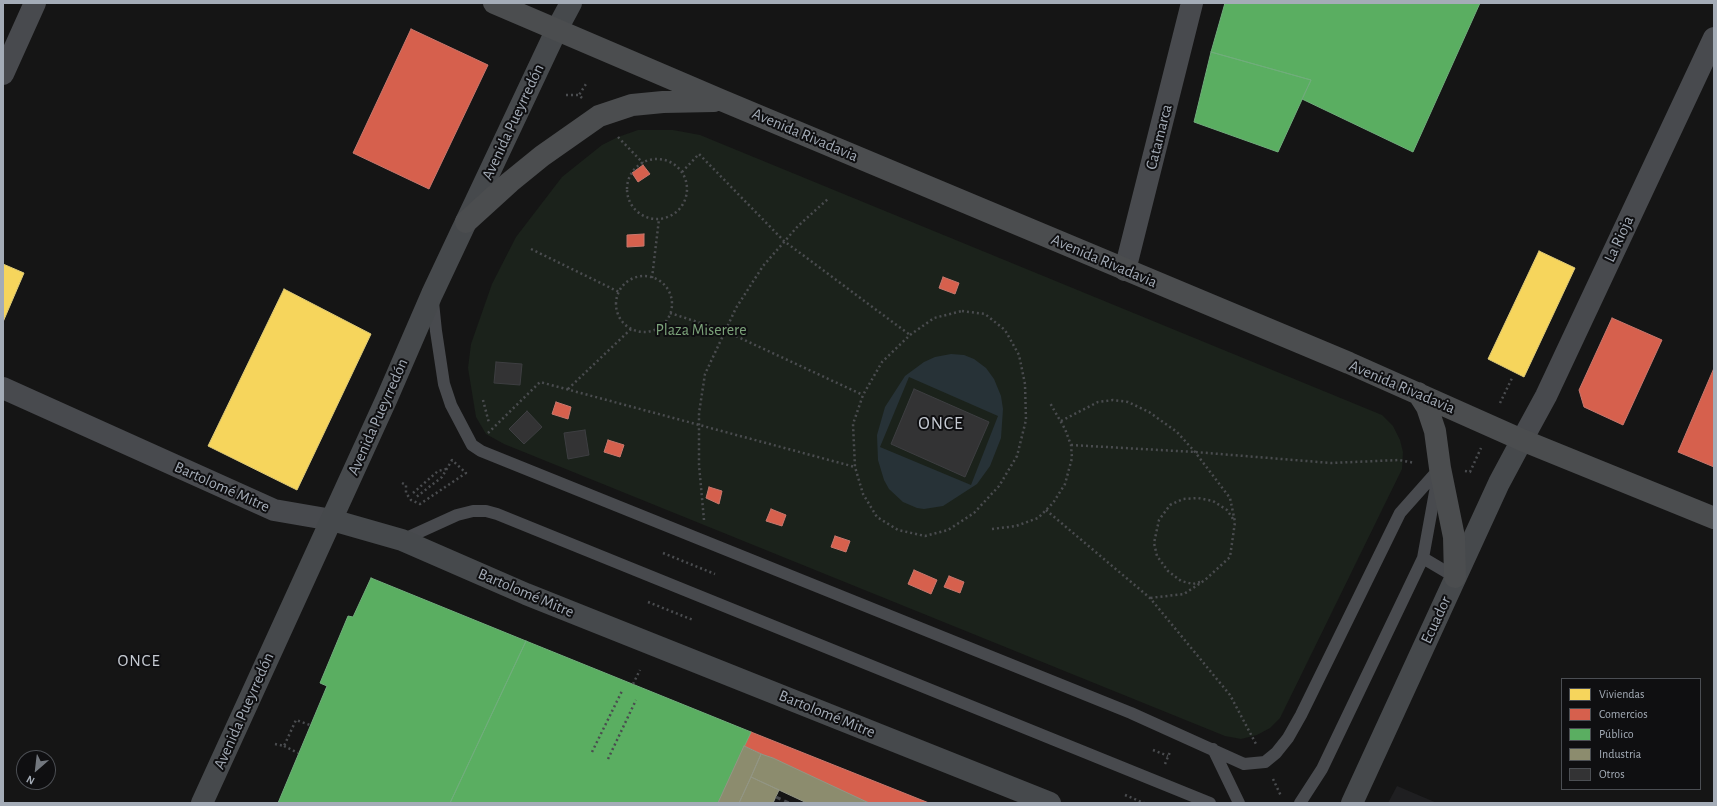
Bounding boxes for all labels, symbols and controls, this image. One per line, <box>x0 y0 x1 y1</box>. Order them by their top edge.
street label: Avenida Pueyrredón <box>478 61 548 183</box>
street label: Catamarca <box>1142 102 1176 172</box>
street label: Avenida Rivadavia <box>749 104 861 166</box>
street label: La Rioja <box>1600 213 1638 265</box>
street label: Avenida Rivadavia <box>1048 230 1160 292</box>
park label: Plaza Miserere <box>655 320 747 340</box>
street label: Avenida Pueyrredón <box>344 356 412 478</box>
street label: Avenida Rivadavia <box>1346 356 1458 418</box>
district label: ONCE <box>918 413 964 435</box>
street label: Bartolomé Mitre <box>171 457 273 517</box>
street label: Bartolomé Mitre <box>475 564 577 622</box>
street label: Ecuador <box>1417 593 1455 647</box>
street label: Avenida Pueyrredón <box>210 650 278 772</box>
district label: ONCE <box>117 651 161 671</box>
legend <box>1561 678 1701 790</box>
street label: Bartolomé Mitre <box>776 686 878 742</box>
text: Viviendas <box>1599 688 1645 700</box>
text: Comercios <box>1599 708 1648 720</box>
text: Público <box>1599 728 1634 740</box>
text: Industria <box>1599 748 1641 760</box>
north arrow <box>16 750 56 790</box>
text: Otros <box>1599 768 1625 780</box>
text: N <box>25 774 37 787</box>

